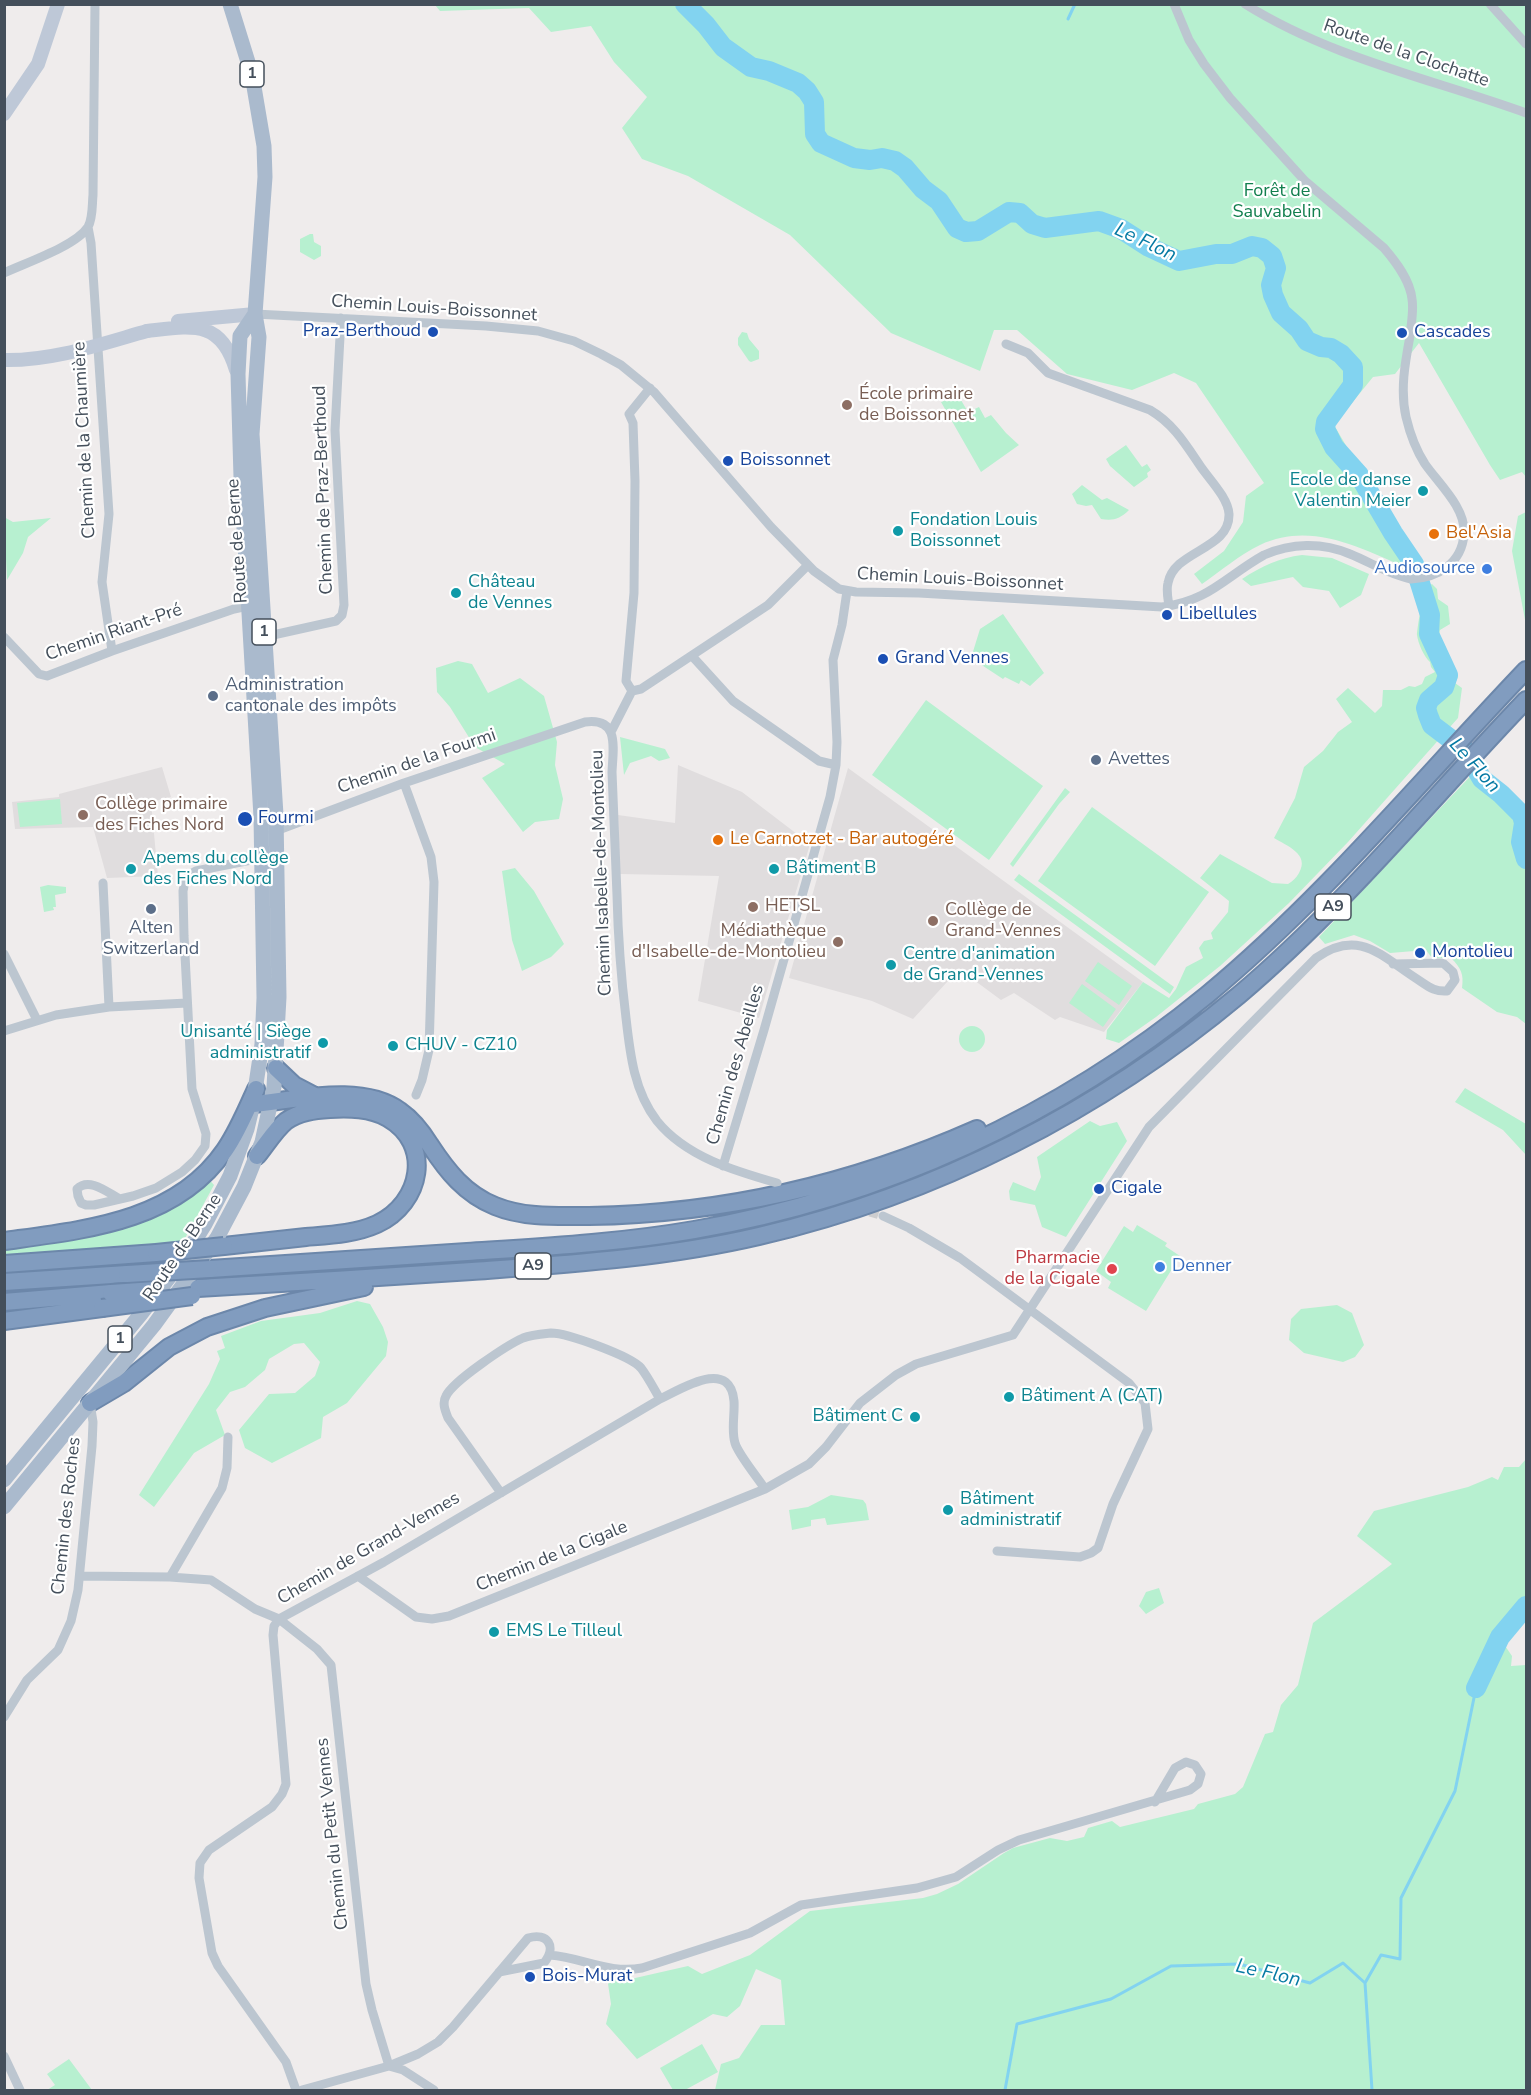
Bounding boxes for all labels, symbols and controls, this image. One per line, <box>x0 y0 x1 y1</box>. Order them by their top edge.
street label: Route de la Clochatte <box>1320 15 1492 93</box>
road number: 1 <box>240 61 264 87</box>
park label: Forêt de Sauvabelin <box>1232 181 1322 224</box>
water label: Le Flon <box>1110 218 1180 268</box>
street label: Chemin Louis-Boissonnet <box>330 291 538 327</box>
place label: Praz-Berthoud <box>303 321 421 343</box>
place label: Cascades <box>1414 322 1491 344</box>
marker: Praz-Berthoud <box>426 325 440 339</box>
marker: Cascades <box>1395 326 1409 340</box>
street label: Chemin de la Chaumière <box>69 341 101 539</box>
place label: École primaire de Boissonnet <box>859 384 974 426</box>
street label: Chemin de Praz-Berthoud <box>310 385 338 595</box>
marker: École primaire de Boissonnet <box>840 398 854 412</box>
place label: Boissonnet <box>740 450 830 472</box>
marker: Boissonnet <box>721 454 735 468</box>
place label: Ecole de danse Valentin Meier <box>1290 470 1411 512</box>
street label: Route de Berne <box>223 478 253 604</box>
marker: Ecole de danse Valentin Meier <box>1416 484 1430 498</box>
place label: Fondation Louis Boissonnet <box>910 510 1038 552</box>
place label: Bel'Asia <box>1446 523 1512 545</box>
marker: Fondation Louis Boissonnet <box>891 524 905 538</box>
marker: Bel'Asia <box>1427 527 1441 541</box>
place label: Audiosource <box>1374 558 1475 580</box>
marker: Audiosource <box>1480 562 1494 576</box>
street label: Chemin Louis-Boissonnet <box>856 564 1064 596</box>
place label: Château de Vennes <box>468 572 552 614</box>
marker: Château de Vennes <box>449 586 463 600</box>
street label: Chemin Riant-Pré <box>43 599 185 667</box>
place label: Libellules <box>1179 604 1257 626</box>
marker: Libellules <box>1160 608 1174 622</box>
road number: 1 <box>252 619 276 645</box>
place label: Grand Vennes <box>895 648 1009 670</box>
marker: Grand Vennes <box>876 652 890 666</box>
place label: Administration cantonale des impôts <box>225 675 397 718</box>
marker: Administration cantonale des impôts <box>206 689 220 703</box>
street label: Chemin de la Fourmi <box>335 725 499 799</box>
water label: Le Flon <box>1443 734 1505 798</box>
street label: Chemin Isabelle-de-Montolieu <box>587 749 617 997</box>
place label: Avettes <box>1108 749 1170 771</box>
marker: Avettes <box>1089 753 1103 767</box>
place label: Collège primaire des Fiches Nord <box>95 794 228 836</box>
marker: Collège primaire des Fiches Nord <box>76 808 90 822</box>
place label: Fourmi <box>258 808 314 830</box>
marker: Fourmi <box>236 810 254 828</box>
place label: Le Carnotzet - Bar autogéré <box>730 829 954 851</box>
marker: Le Carnotzet - Bar autogéré <box>711 833 725 847</box>
place label: Apems du collège des Fiches Nord <box>143 848 289 890</box>
place label: Bâtiment B <box>786 858 876 880</box>
marker: Apems du collège des Fiches Nord <box>124 862 138 876</box>
marker: Bâtiment B <box>767 862 781 876</box>
road number: A9 <box>1315 894 1351 920</box>
place label: HETSL <box>765 896 820 918</box>
marker: HETSL <box>746 900 760 914</box>
place label: Collège de Grand-Vennes <box>945 900 1061 942</box>
marker: Alten Switzerland <box>144 902 158 916</box>
marker: Collège de Grand-Vennes <box>926 914 940 928</box>
place label: Alten Switzerland <box>103 918 199 960</box>
place label: Médiathèque d'Isabelle-de-Montolieu <box>631 921 826 964</box>
marker: Médiathèque d'Isabelle-de-Montolieu <box>831 935 845 949</box>
place label: Montolieu <box>1432 942 1513 964</box>
place label: Centre d'animation de Grand-Vennes <box>903 944 1055 986</box>
marker: Montolieu <box>1413 946 1427 960</box>
marker: Centre d'animation de Grand-Vennes <box>884 958 898 972</box>
street label: Chemin des Abeilles <box>703 982 769 1148</box>
place label: Unisanté | Siège administratif <box>180 1022 311 1064</box>
place label: CHUV - CZ10 <box>405 1035 517 1057</box>
marker: Unisanté | Siège administratif <box>316 1036 330 1050</box>
marker: CHUV - CZ10 <box>386 1039 400 1053</box>
place label: Cigale <box>1111 1178 1162 1200</box>
marker: Cigale <box>1092 1182 1106 1196</box>
street label: Route de Berne <box>139 1190 227 1306</box>
place label: Pharmacie de la Cigale <box>1005 1248 1100 1290</box>
road number: A9 <box>515 1253 551 1279</box>
place label: Denner <box>1172 1256 1231 1278</box>
marker: Denner <box>1153 1260 1167 1274</box>
marker: Pharmacie de la Cigale <box>1105 1262 1119 1276</box>
road number: 1 <box>108 1326 132 1352</box>
place label: Bâtiment A (CAT) <box>1021 1386 1163 1408</box>
marker: Bâtiment A (CAT) <box>1002 1390 1016 1404</box>
place label: Bâtiment C <box>813 1406 903 1428</box>
marker: Bâtiment C <box>908 1410 922 1424</box>
street label: Chemin des Roches <box>48 1436 86 1596</box>
street label: Chemin de Grand-Vennes <box>274 1488 464 1610</box>
place label: Bâtiment administratif <box>960 1489 1061 1532</box>
marker: Bâtiment administratif <box>941 1503 955 1517</box>
street label: Chemin de la Cigale <box>473 1517 631 1597</box>
place label: EMS Le Tilleul <box>506 1621 622 1643</box>
marker: EMS Le Tilleul <box>487 1625 501 1639</box>
street label: Chemin du Petit Vennes <box>312 1737 354 1931</box>
water label: Le Flon <box>1233 1955 1303 1993</box>
place label: Bois-Murat <box>542 1966 632 1988</box>
marker: Bois-Murat <box>523 1970 537 1984</box>

